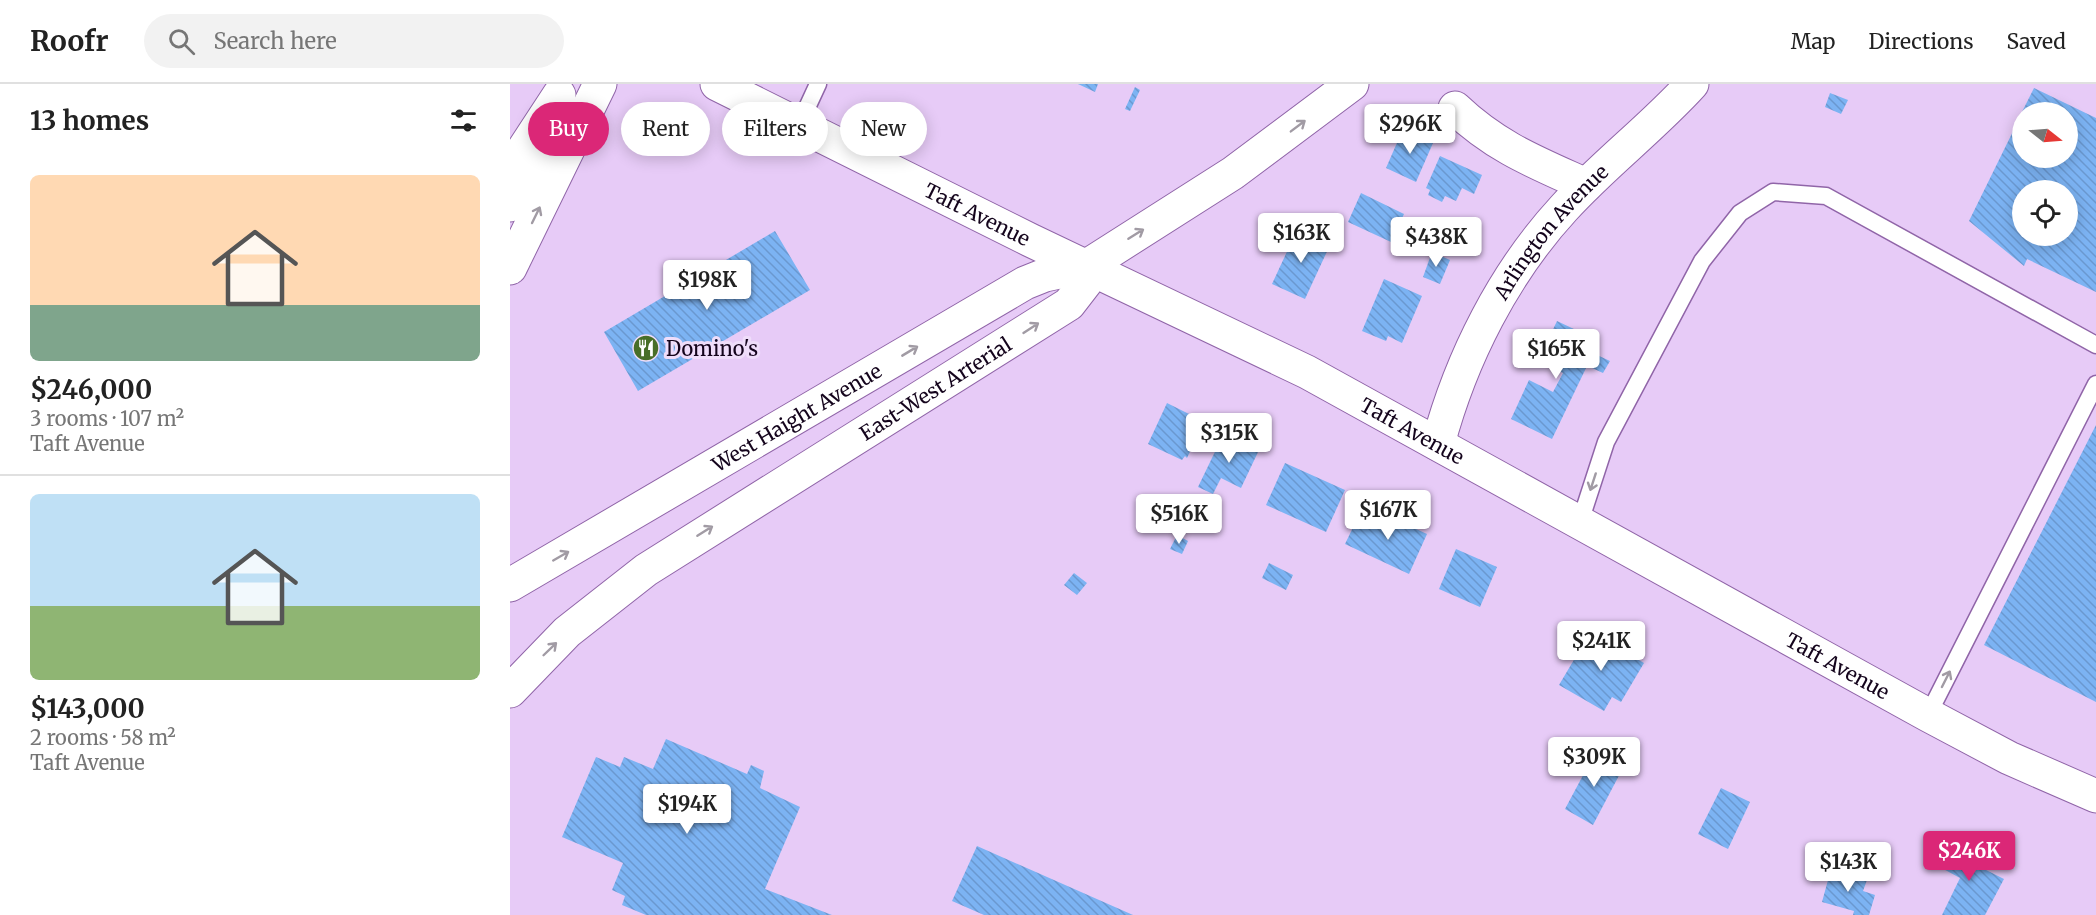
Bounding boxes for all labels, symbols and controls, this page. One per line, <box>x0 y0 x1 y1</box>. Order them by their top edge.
search box <box>144 14 564 68</box>
text: Roofr <box>30 23 108 59</box>
icon: search <box>165 25 198 58</box>
text: Search here <box>213 27 337 55</box>
text: Map <box>1791 28 1835 55</box>
text: Directions <box>1868 28 1973 55</box>
text: Saved <box>2006 28 2066 55</box>
chip: Buy <box>528 102 609 156</box>
chip: Rent <box>621 102 710 156</box>
chip: Filters <box>722 102 828 156</box>
chip: New <box>840 102 927 156</box>
north arrow <box>2012 102 2078 168</box>
map controls <box>2012 102 2078 246</box>
text: 13 homes <box>30 104 149 137</box>
icon: filters <box>447 104 480 137</box>
pin: $296K <box>1368 104 1452 155</box>
text: $296K <box>1378 111 1442 136</box>
one-way arrow <box>1290 119 1306 132</box>
street label: Arlington Avenue <box>1487 159 1613 305</box>
street label: Taft Avenue <box>920 177 1034 251</box>
button: locate <box>2012 180 2078 246</box>
one-way arrow <box>530 207 542 225</box>
pin: $163K <box>1259 213 1343 264</box>
icon: home <box>201 214 309 322</box>
pin: $438K <box>1394 217 1478 268</box>
text: $163K <box>1272 220 1330 245</box>
text: $438K <box>1405 224 1467 249</box>
one-way arrow <box>1128 228 1145 241</box>
pin: $198K <box>665 260 749 311</box>
text: $198K <box>677 267 737 292</box>
one-way arrow <box>1022 322 1039 334</box>
pin: $165K <box>1514 329 1598 380</box>
street label: East-West Arterial <box>855 331 1016 445</box>
restaurant icon: Domino's <box>631 333 661 363</box>
place label: Domino's <box>666 336 758 361</box>
text: $165K <box>1527 336 1585 361</box>
one-way arrow <box>901 345 918 357</box>
street label: West Haight Avenue <box>706 358 886 477</box>
text: $246,000 <box>30 373 152 406</box>
street label: Taft Avenue <box>1356 392 1469 469</box>
text: 3 rooms · 107 m² <box>30 406 184 431</box>
pin: $315K <box>1187 413 1271 464</box>
text: $315K <box>1200 420 1258 445</box>
text: Taft Avenue <box>30 431 145 456</box>
one-way arrow <box>1587 472 1598 491</box>
pin: $167K <box>1346 490 1430 541</box>
pin: $516K <box>1137 494 1221 545</box>
text: $167K <box>1359 497 1417 522</box>
text: $516K <box>1150 501 1208 526</box>
one-way arrow <box>696 525 713 537</box>
icon: home <box>201 533 309 641</box>
one-way arrow <box>551 550 569 561</box>
pin: $241K <box>1559 621 1643 672</box>
street label: Taft Avenue <box>1782 626 1894 704</box>
text: $241K <box>1571 628 1631 653</box>
one-way arrow <box>543 641 558 656</box>
one-way arrow <box>1940 671 1952 689</box>
text: $143,000 <box>30 692 145 725</box>
text: 2 rooms · 58 m² <box>30 725 176 750</box>
pin: $309K <box>1552 737 1636 788</box>
text: $309K <box>1562 744 1626 769</box>
text: Taft Avenue <box>30 750 145 775</box>
pin: $194K <box>645 784 729 835</box>
text: $194K <box>657 791 717 816</box>
pin: $246K <box>1927 831 2011 882</box>
text: $246K <box>1937 838 2001 863</box>
pin: $143K <box>1806 842 1890 893</box>
text: $143K <box>1819 849 1877 874</box>

